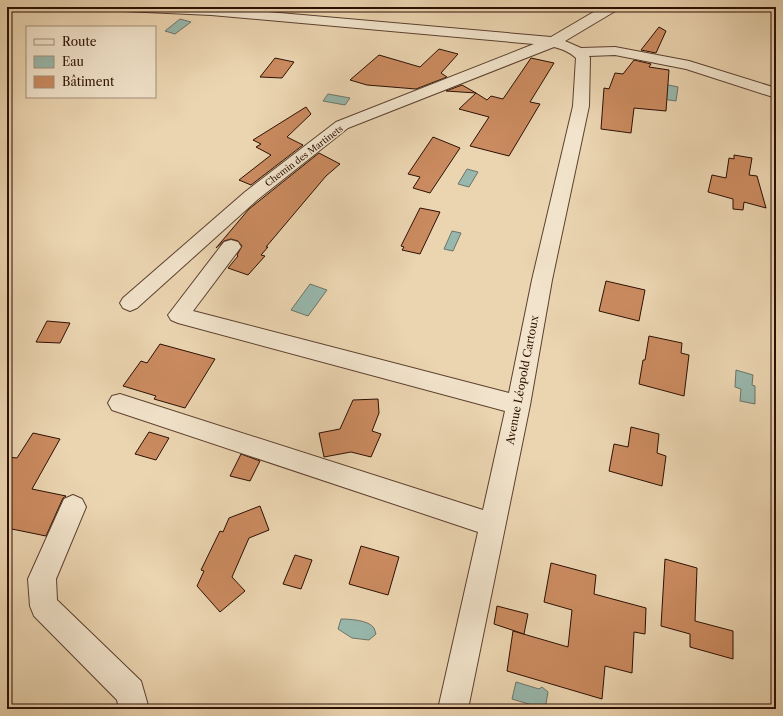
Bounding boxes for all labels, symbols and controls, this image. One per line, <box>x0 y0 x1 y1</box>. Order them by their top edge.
legend <box>26 26 156 98</box>
text: Route <box>62 34 97 49</box>
text: Eau <box>62 54 85 69</box>
text: Bâtiment <box>62 74 115 89</box>
street label: Chemin des Martinets <box>263 123 345 189</box>
street label: Avenue Léopold Cartoux <box>502 314 542 447</box>

